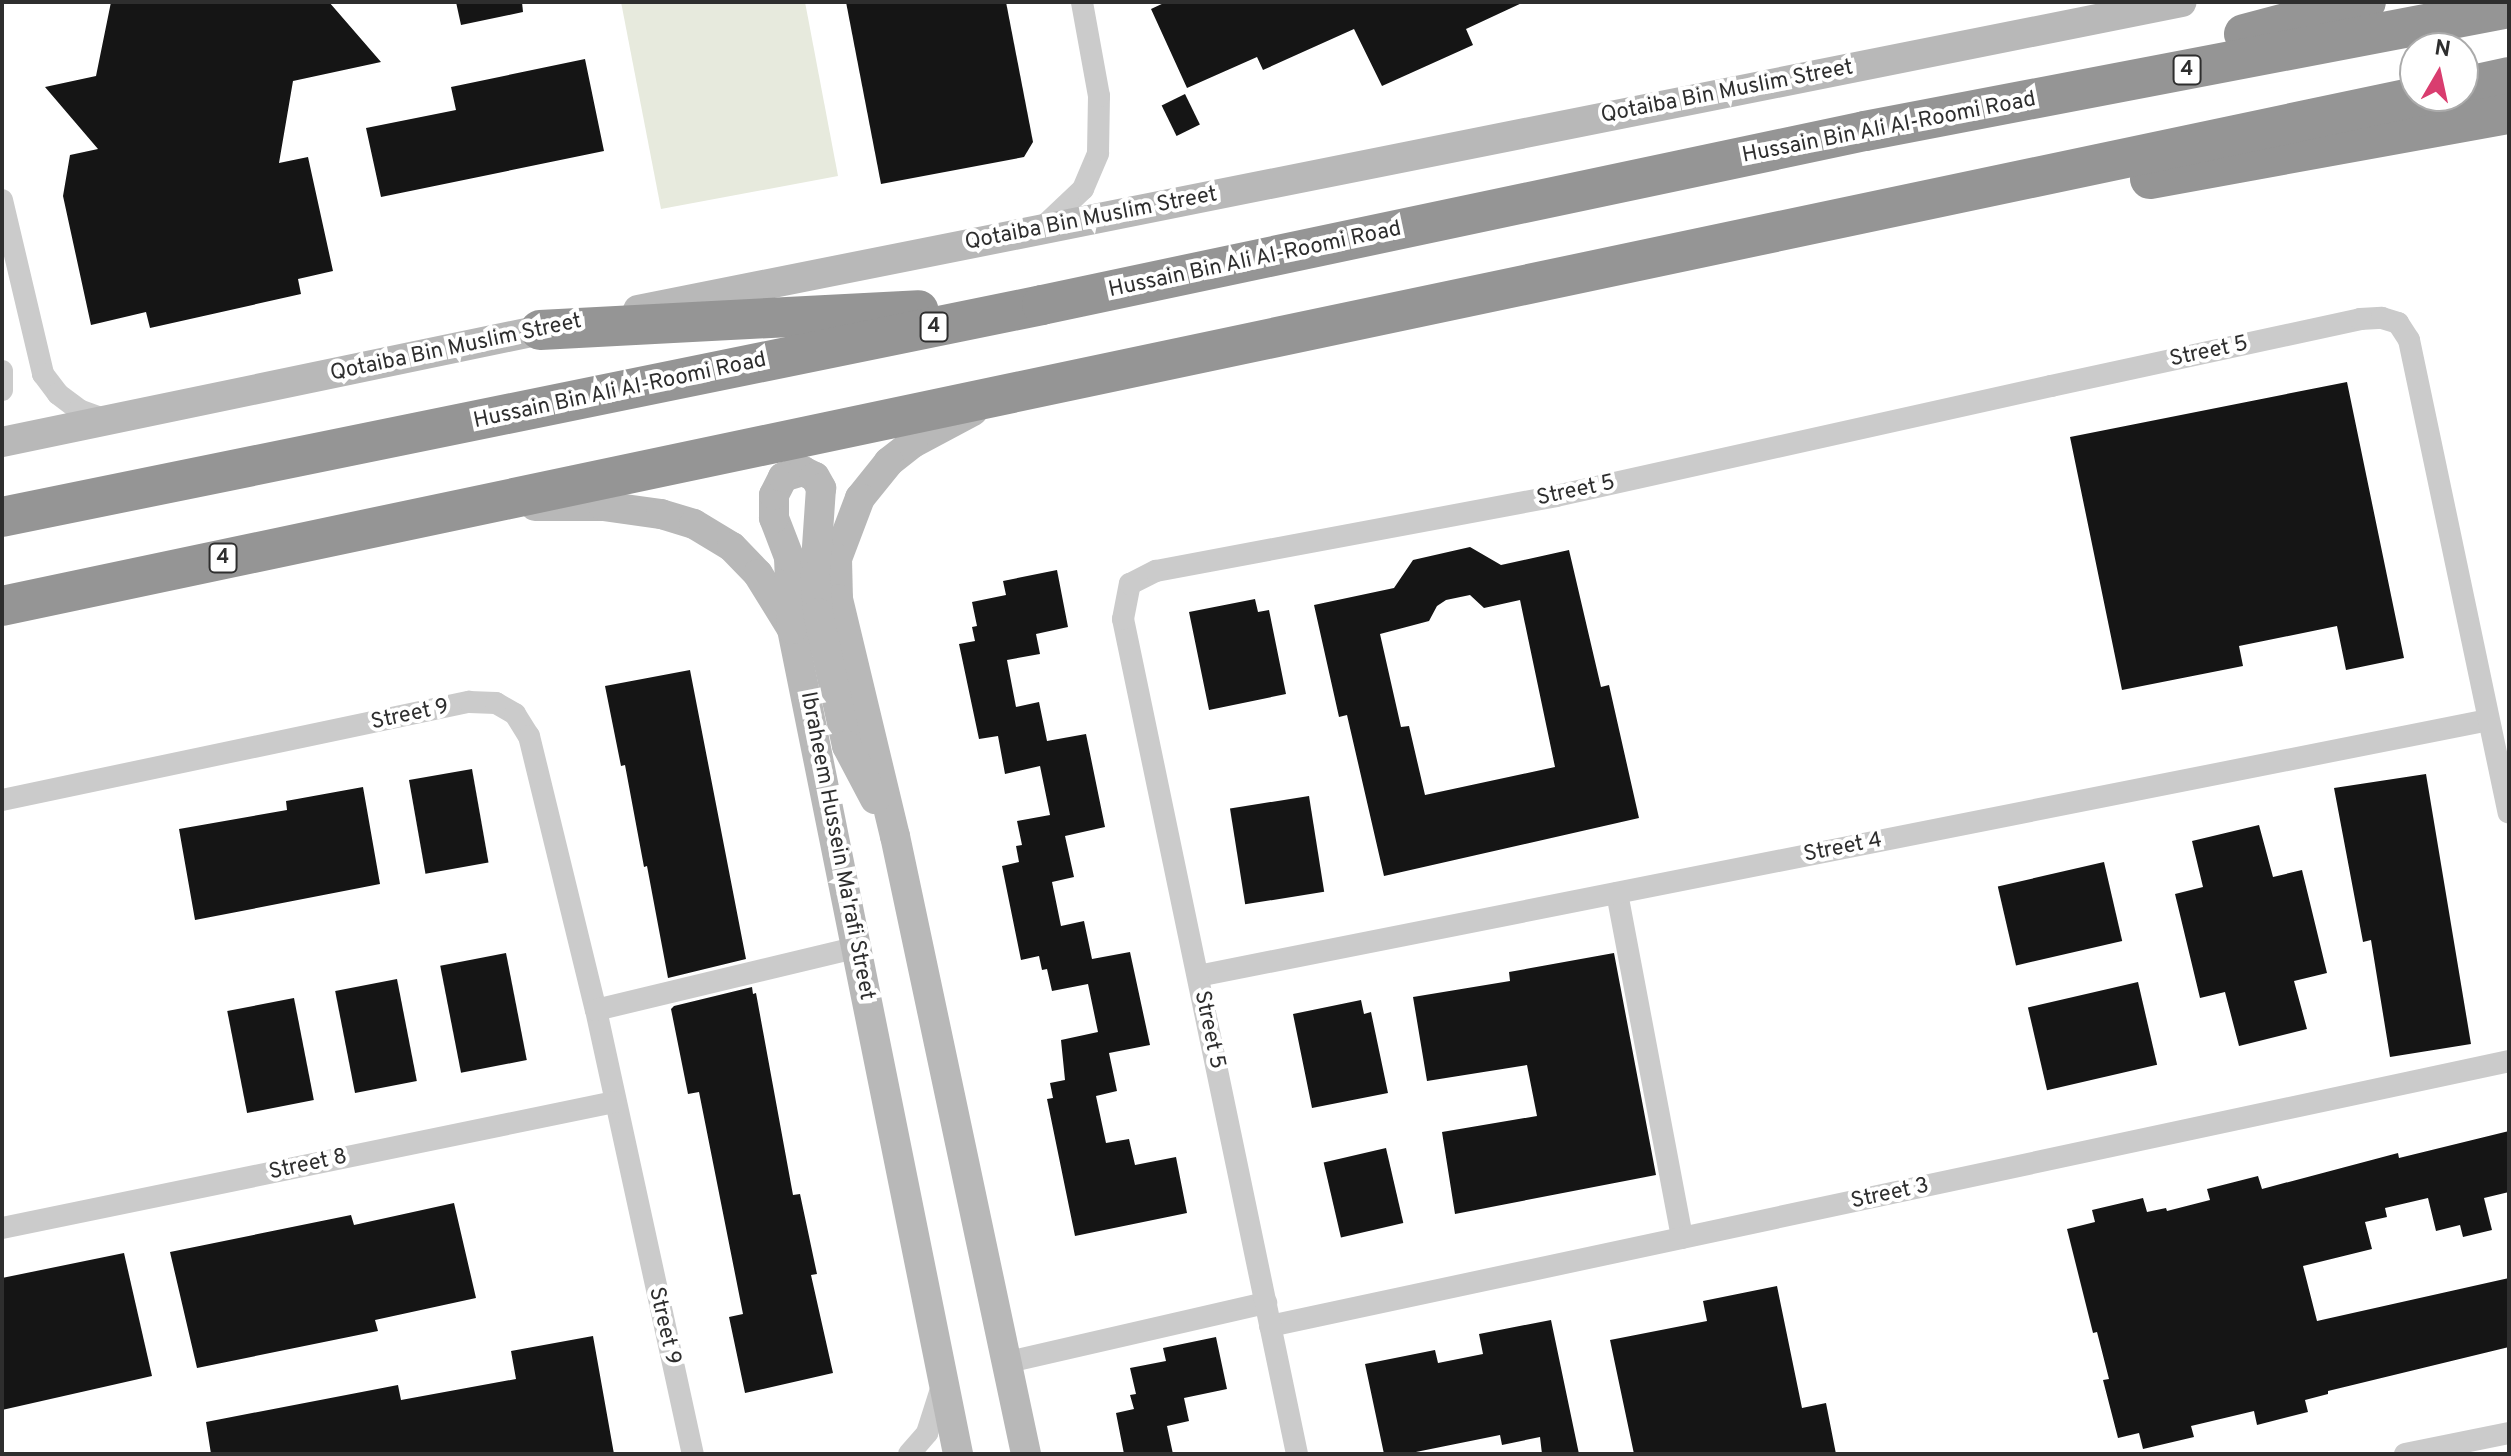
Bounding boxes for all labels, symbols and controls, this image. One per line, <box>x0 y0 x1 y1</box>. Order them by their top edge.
north arrow <box>2399 32 2479 112</box>
text: N <box>2433 35 2452 64</box>
road number: 4 <box>2171 54 2203 86</box>
street label: Qotaiba Bin Muslim Street <box>1599 55 1855 129</box>
street label: Hussain Bin Ali Al-Roomi Road <box>1739 86 2039 170</box>
street label: Qotaiba Bin Muslim Street <box>963 182 1219 256</box>
street label: Hussain Bin Ali Al-Roomi Road <box>1105 216 1405 304</box>
street label: Qotaiba Bin Muslim Street <box>328 308 584 388</box>
road number: 4 <box>918 311 950 343</box>
street label: Street 5 <box>2167 331 2251 373</box>
street label: Hussain Bin Ali Al-Roomi Road <box>470 347 770 435</box>
street label: Street 5 <box>1534 470 1618 512</box>
road number: 4 <box>207 542 239 574</box>
street label: Ibraheem Hussein Ma'rafi Street <box>794 689 880 1003</box>
street label: Street 9 <box>369 694 451 736</box>
street label: Street 4 <box>1802 827 1884 869</box>
street label: Street 5 <box>1188 988 1230 1072</box>
street label: Street 8 <box>267 1144 349 1186</box>
street label: Street 3 <box>1849 1173 1931 1215</box>
street label: Street 9 <box>642 1285 686 1367</box>

